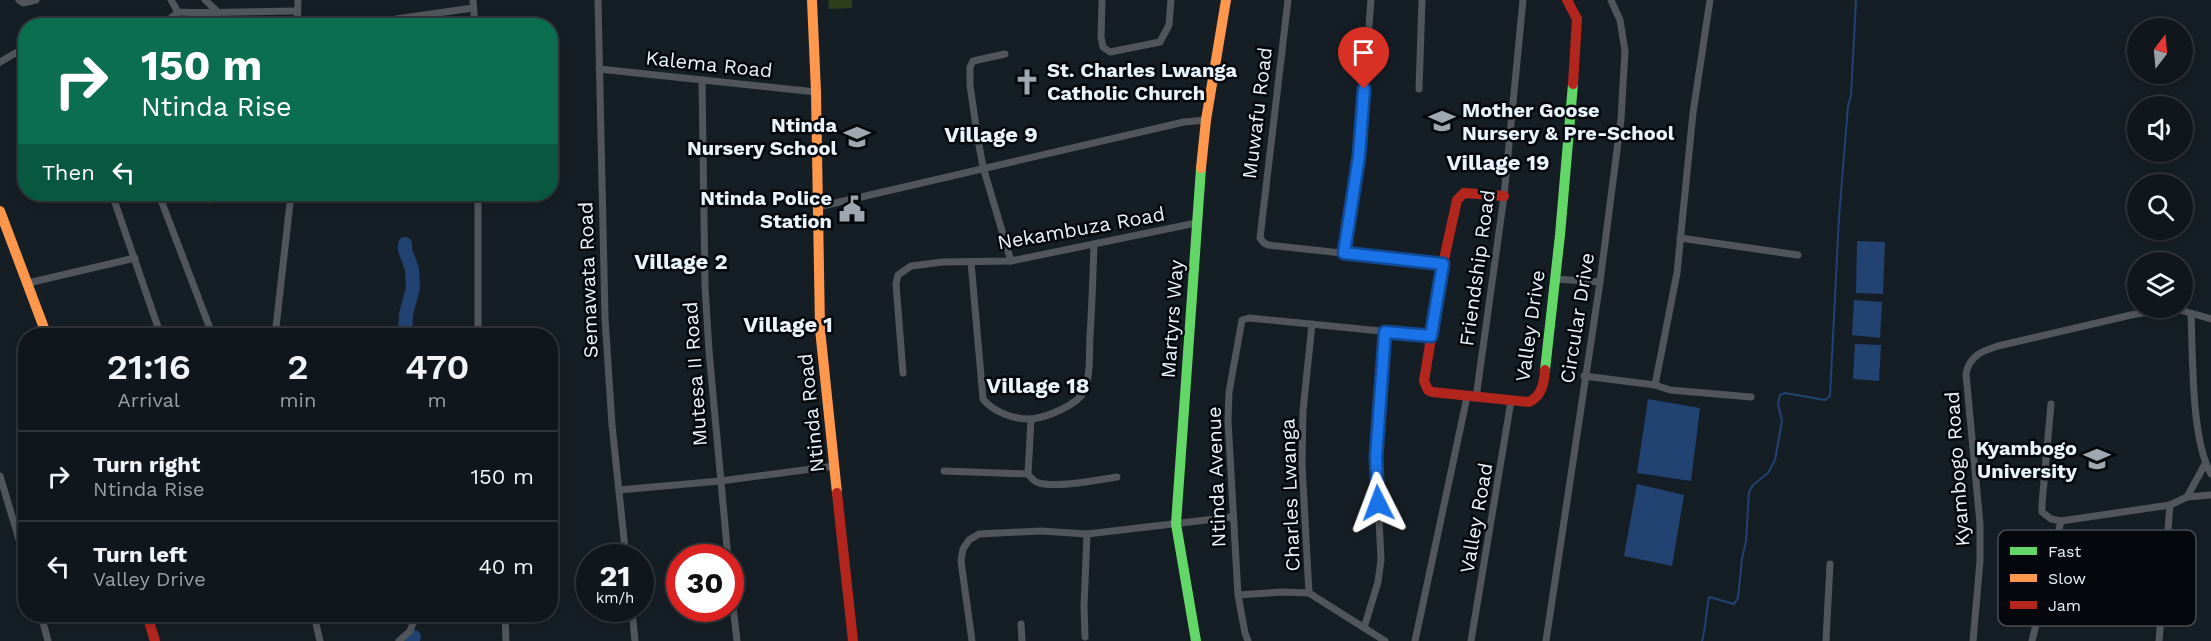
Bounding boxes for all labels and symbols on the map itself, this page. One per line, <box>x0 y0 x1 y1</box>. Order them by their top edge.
north arrow <box>2127 18 2193 84</box>
pin <box>1338 27 1389 89</box>
street label: Kalema Road <box>644 45 774 83</box>
street label: Muwafu Road <box>1237 46 1277 180</box>
place label: St. Charles Lwanga Catholic Church <box>1047 58 1237 105</box>
church icon: St. Charles Lwanga Catholic Church <box>1012 67 1042 97</box>
place label: Mother Goose Nursery & Pre-School <box>1462 98 1675 145</box>
school or university icon: Mother Goose Nursery & Pre-School <box>1427 106 1457 136</box>
place label: Ntinda Nursery School <box>687 113 837 160</box>
school or university icon: Ntinda Nursery School <box>842 122 872 152</box>
district label: Village 9 <box>944 122 1038 147</box>
district label: Village 19 <box>1446 150 1550 175</box>
place label: Ntinda Police Station <box>700 186 832 233</box>
street label: Friendship Road <box>1454 188 1500 348</box>
public building icon: Ntinda Police Station <box>837 194 867 224</box>
street label: Semawata Road <box>573 201 603 359</box>
street label: Nekambuza Road <box>995 201 1167 255</box>
district label: Village 2 <box>634 249 728 274</box>
street label: Circular Drive <box>1555 251 1599 385</box>
street label: Martyrs Way <box>1156 258 1188 379</box>
street label: Valley Drive <box>1510 268 1550 384</box>
street label: Mutesa II Road <box>678 301 712 447</box>
district label: Village 1 <box>743 312 833 337</box>
street label: Ntinda Road <box>793 352 829 474</box>
district label: Village 18 <box>986 373 1090 398</box>
street label: Kyambogo Road <box>1940 391 1974 547</box>
street label: Ntinda Avenue <box>1202 406 1230 548</box>
street label: Charles Lwanga <box>1275 418 1305 572</box>
place label: Kyambogo University <box>1976 436 2078 483</box>
school or university icon: Kyambogo University <box>2082 444 2112 474</box>
street label: Valley Road <box>1454 461 1498 575</box>
position arrow <box>1346 471 1410 535</box>
legend <box>1998 530 2196 626</box>
text: Fast <box>2048 542 2081 561</box>
speed limit sign: 30 <box>666 544 744 622</box>
text: Slow <box>2048 569 2086 588</box>
text: Jam <box>2048 596 2081 615</box>

